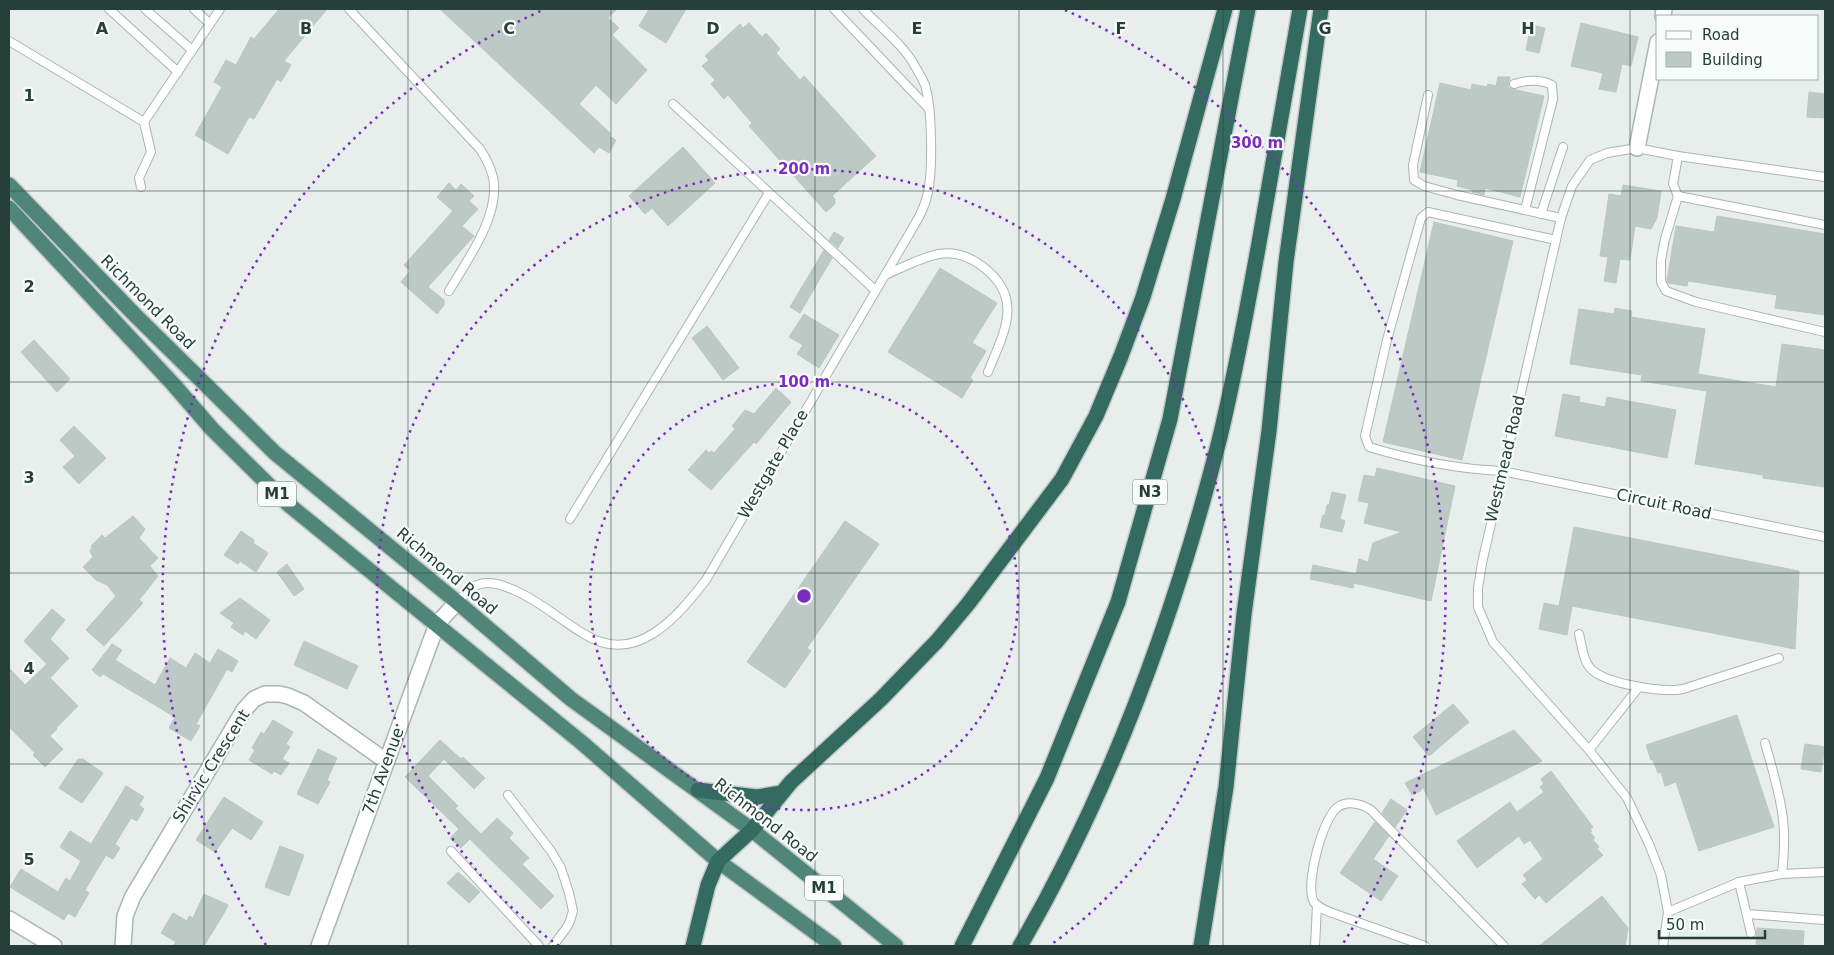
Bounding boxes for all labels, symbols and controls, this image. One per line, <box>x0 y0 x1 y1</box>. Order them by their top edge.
legend <box>1656 15 1819 80</box>
text: A <box>96 19 109 38</box>
text: B <box>300 19 312 38</box>
text: C <box>503 19 515 38</box>
text: D <box>706 19 720 38</box>
text: E <box>912 19 922 38</box>
text: F <box>1116 19 1126 38</box>
text: G <box>1318 19 1332 38</box>
text: H <box>1521 19 1535 38</box>
text: Road <box>1702 26 1740 44</box>
text: Building <box>1702 51 1763 69</box>
text: 1 <box>23 86 35 105</box>
text: 300 m <box>1231 134 1283 152</box>
text: 200 m <box>778 160 830 178</box>
street label: Richmond Road <box>97 251 199 353</box>
text: 2 <box>23 277 35 296</box>
text: 100 m <box>778 373 830 391</box>
street label: Westmead Road <box>1481 394 1529 524</box>
street label: Westgate Place <box>734 406 812 522</box>
text: 3 <box>23 468 35 487</box>
road number: N3 <box>1132 480 1168 504</box>
road number: M1 <box>258 482 296 506</box>
street label: Circuit Road <box>1615 485 1713 523</box>
street label: Richmond Road <box>393 523 501 619</box>
centre of rings <box>795 587 813 605</box>
text: 4 <box>23 659 35 678</box>
street label: Shirvic Crescent <box>169 706 253 826</box>
street label: 7th Avenue <box>358 725 408 817</box>
street label: Richmond Road <box>711 774 821 866</box>
text: 5 <box>23 850 35 869</box>
road number: M1 <box>805 876 843 900</box>
scale bar <box>1659 908 1765 940</box>
text: 50 m <box>1666 916 1704 934</box>

